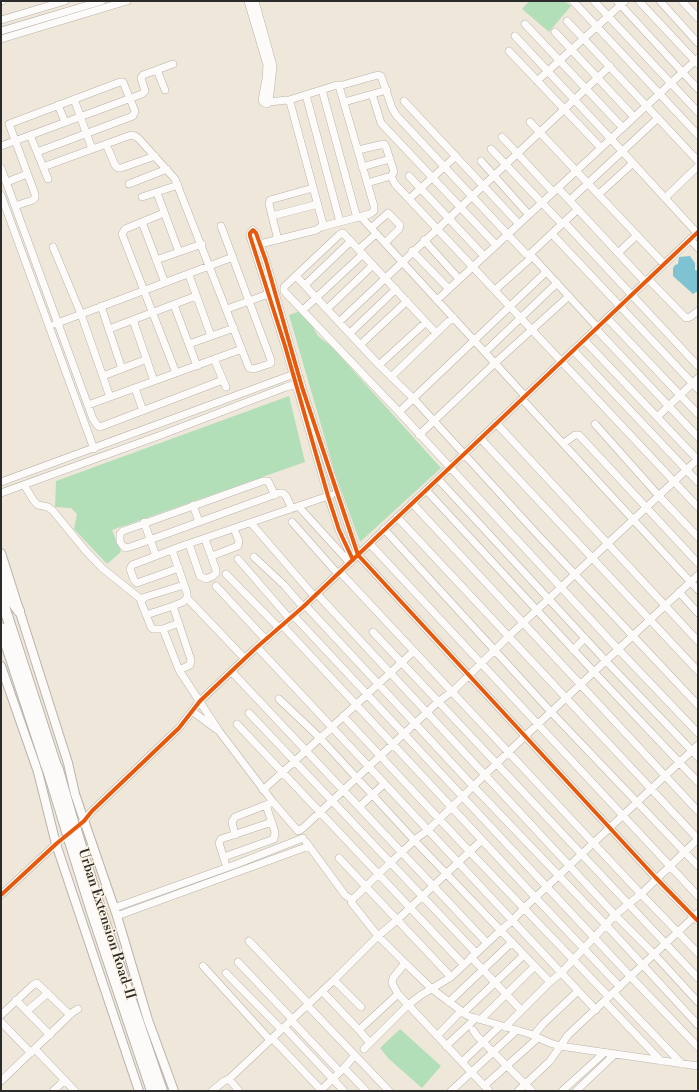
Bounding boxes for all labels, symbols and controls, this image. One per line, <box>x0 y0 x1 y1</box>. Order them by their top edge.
street label: Urban Extension Road-II <box>74 846 138 1002</box>

